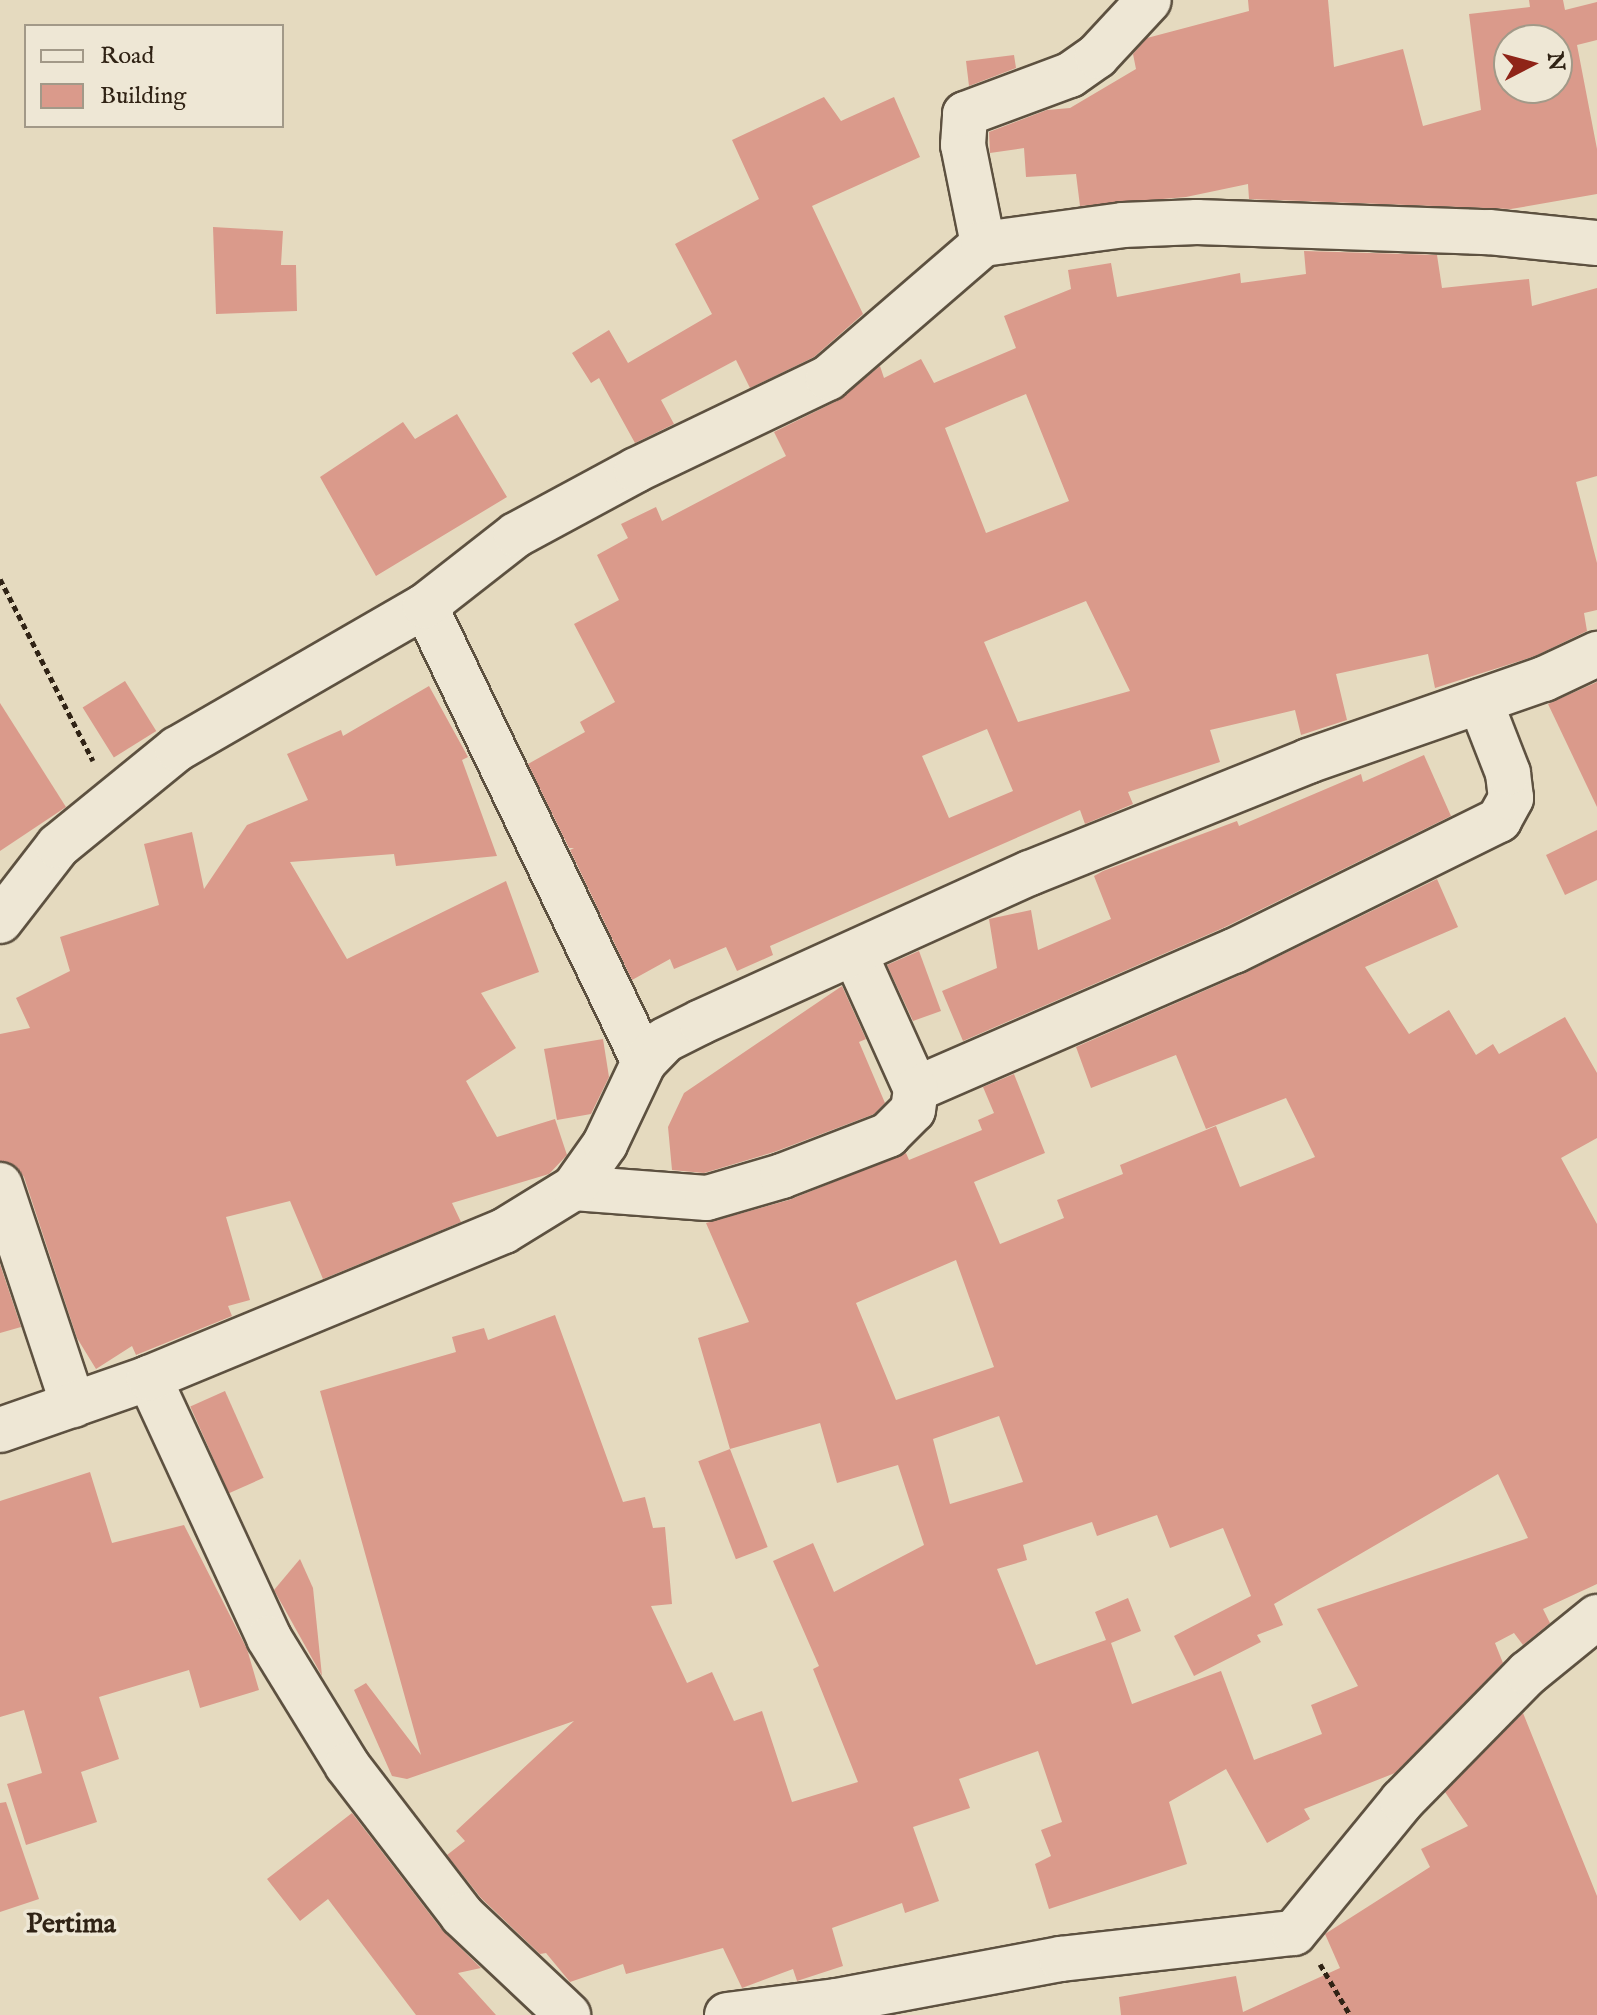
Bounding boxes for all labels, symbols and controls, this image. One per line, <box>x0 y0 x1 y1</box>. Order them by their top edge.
legend <box>24 24 284 128</box>
north arrow <box>1493 24 1573 104</box>
text: Road <box>100 41 154 72</box>
text: N <box>1540 51 1570 73</box>
text: Building <box>100 81 186 112</box>
district label: Pertima <box>26 1908 116 1942</box>

